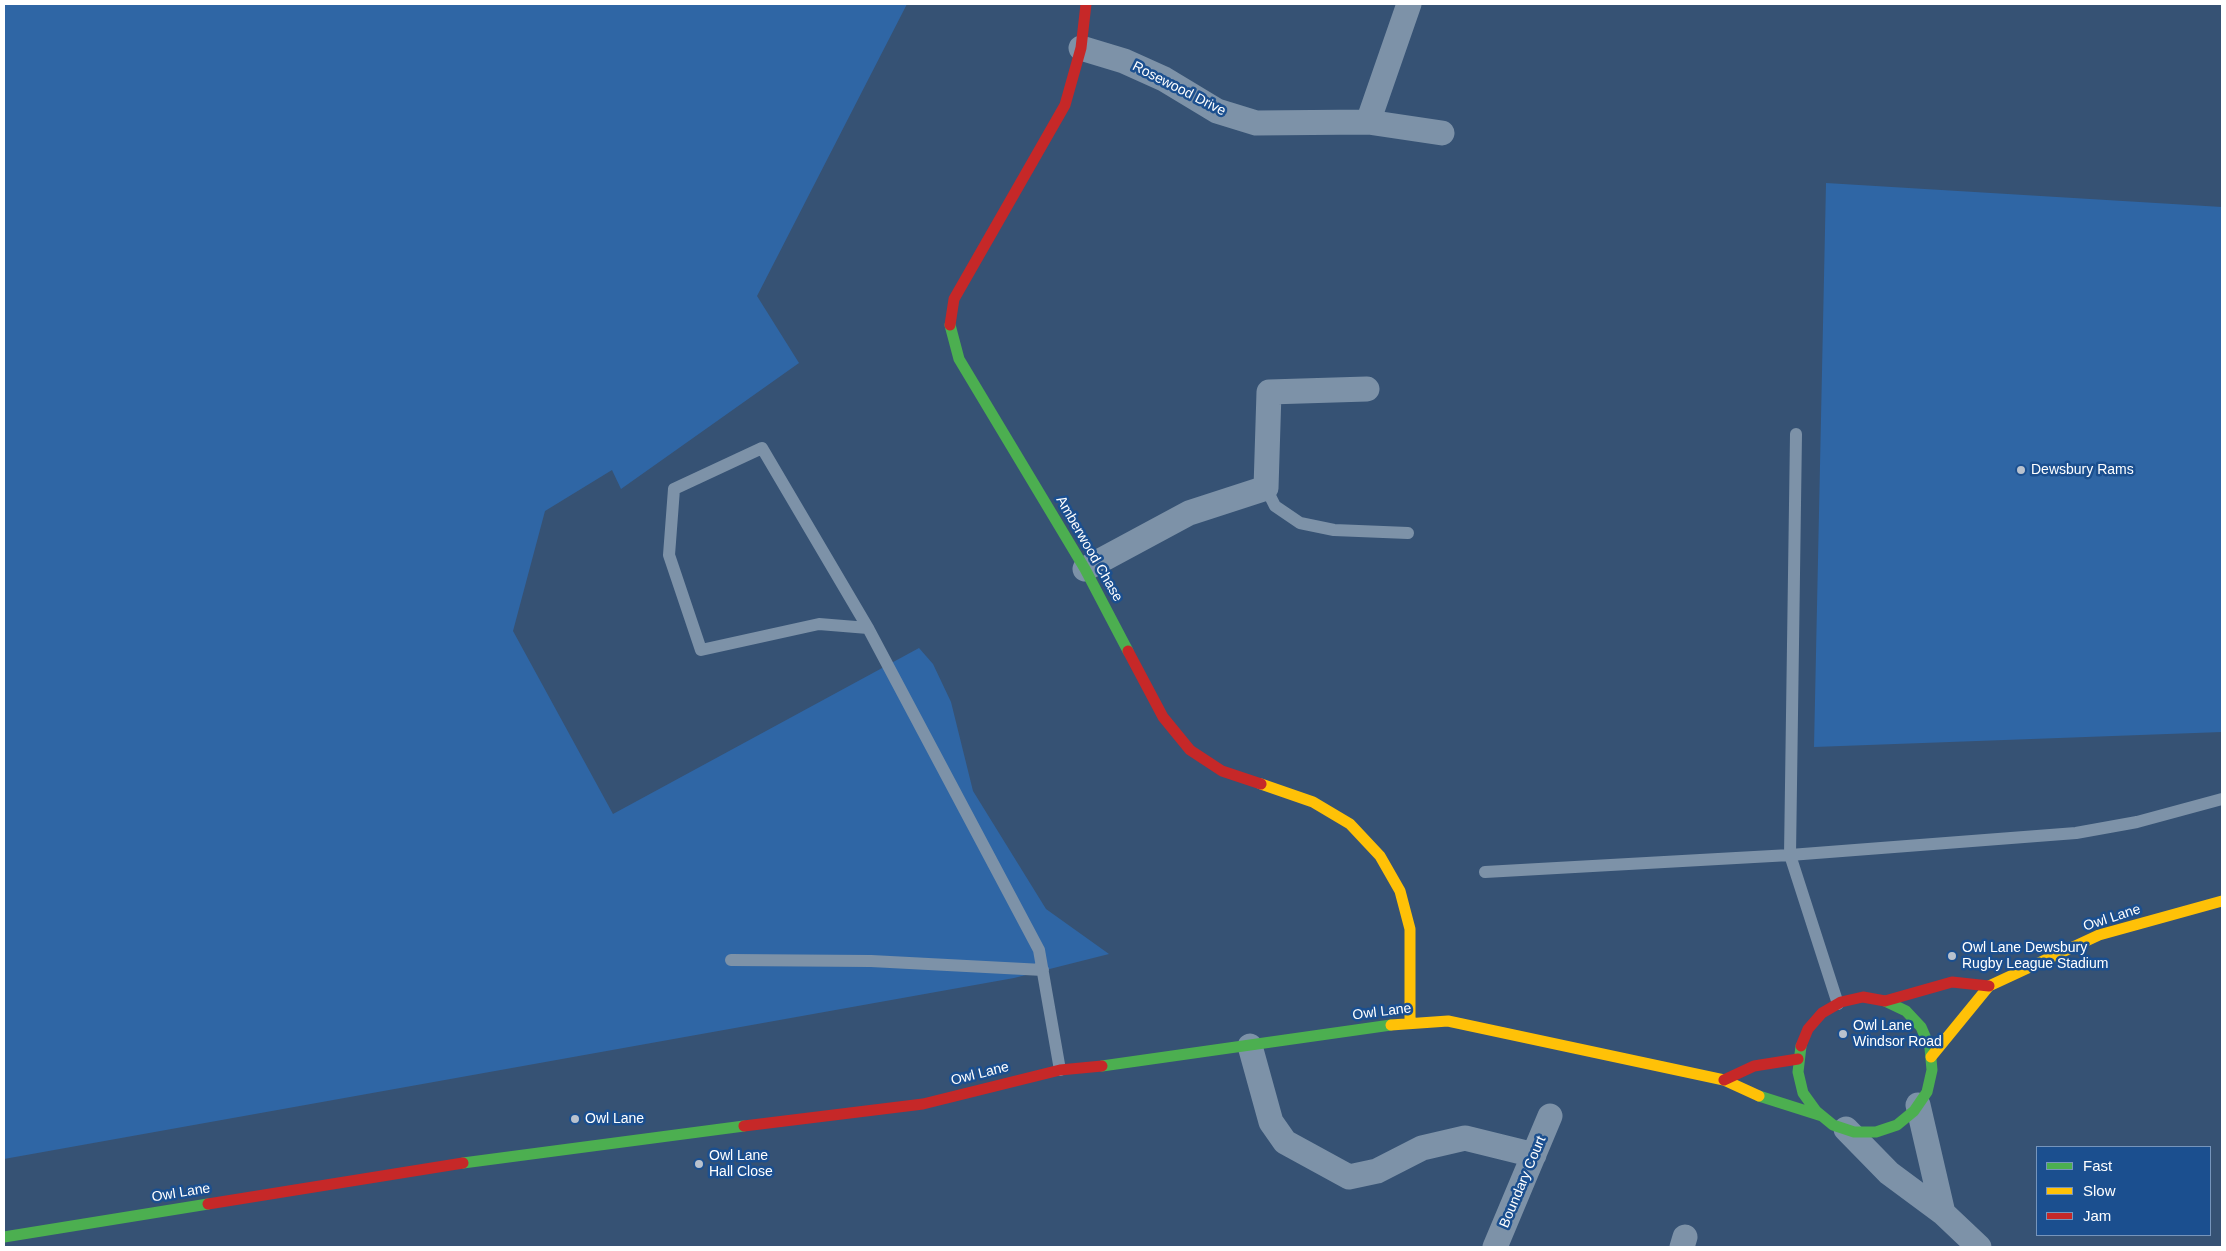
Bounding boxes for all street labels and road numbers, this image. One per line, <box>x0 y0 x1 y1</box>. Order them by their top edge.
street label: Rosewood Drive <box>1129 58 1229 120</box>
street label: Amberwood Chase <box>1052 493 1126 605</box>
street label: Owl Lane <box>2081 901 2143 935</box>
street label: Owl Lane <box>1352 1000 1412 1024</box>
street label: Owl Lane <box>949 1059 1011 1089</box>
street label: Boundary Court <box>1496 1134 1550 1230</box>
street label: Owl Lane <box>150 1180 212 1206</box>

